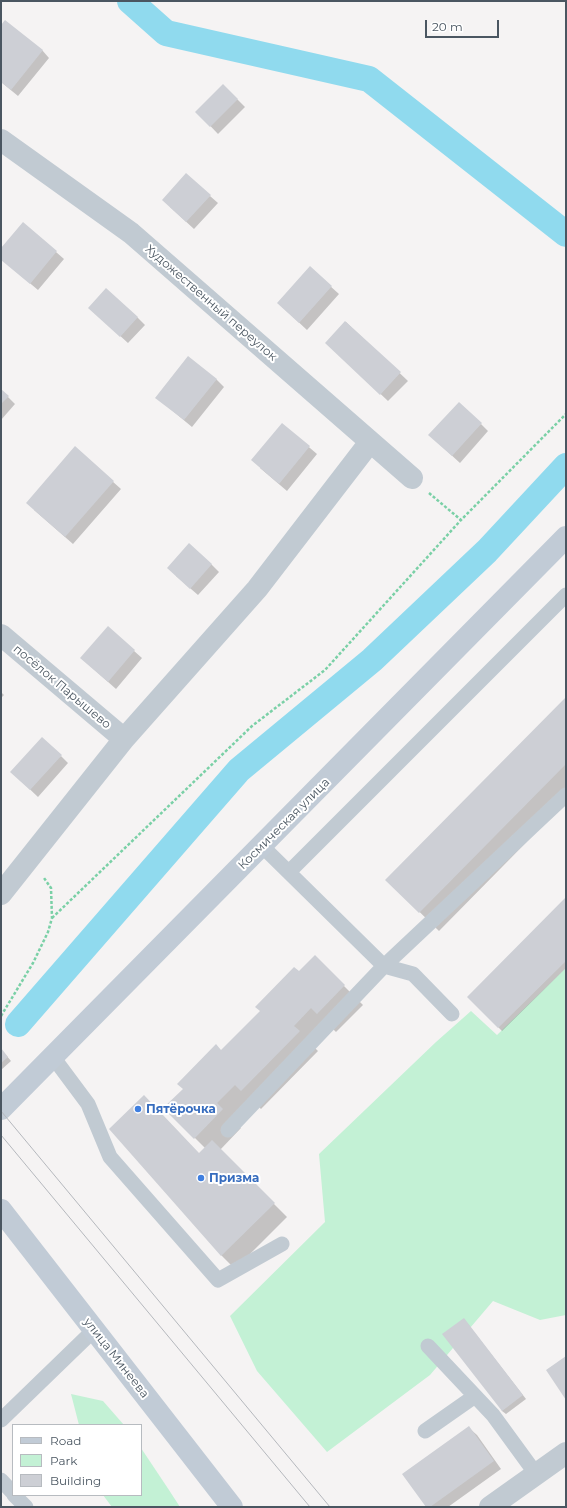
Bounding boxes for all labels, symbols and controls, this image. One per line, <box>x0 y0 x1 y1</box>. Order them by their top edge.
scale bar <box>427 12 501 38</box>
text: 20 m <box>432 19 463 34</box>
street label: Художественный переулок <box>142 242 280 364</box>
street label: посёлок Парышево <box>10 642 114 732</box>
street label: Космическая улица <box>235 775 333 873</box>
place label: Пятёрочка <box>146 1102 216 1116</box>
marker: Пятёрочка <box>133 1104 143 1114</box>
place label: Призма <box>209 1171 259 1185</box>
marker: Призма <box>196 1173 206 1183</box>
street label: улица Минеева <box>80 1315 152 1401</box>
legend <box>12 1424 142 1496</box>
text: Road <box>50 1433 81 1448</box>
text: Park <box>50 1453 77 1468</box>
text: Building <box>50 1473 101 1488</box>

